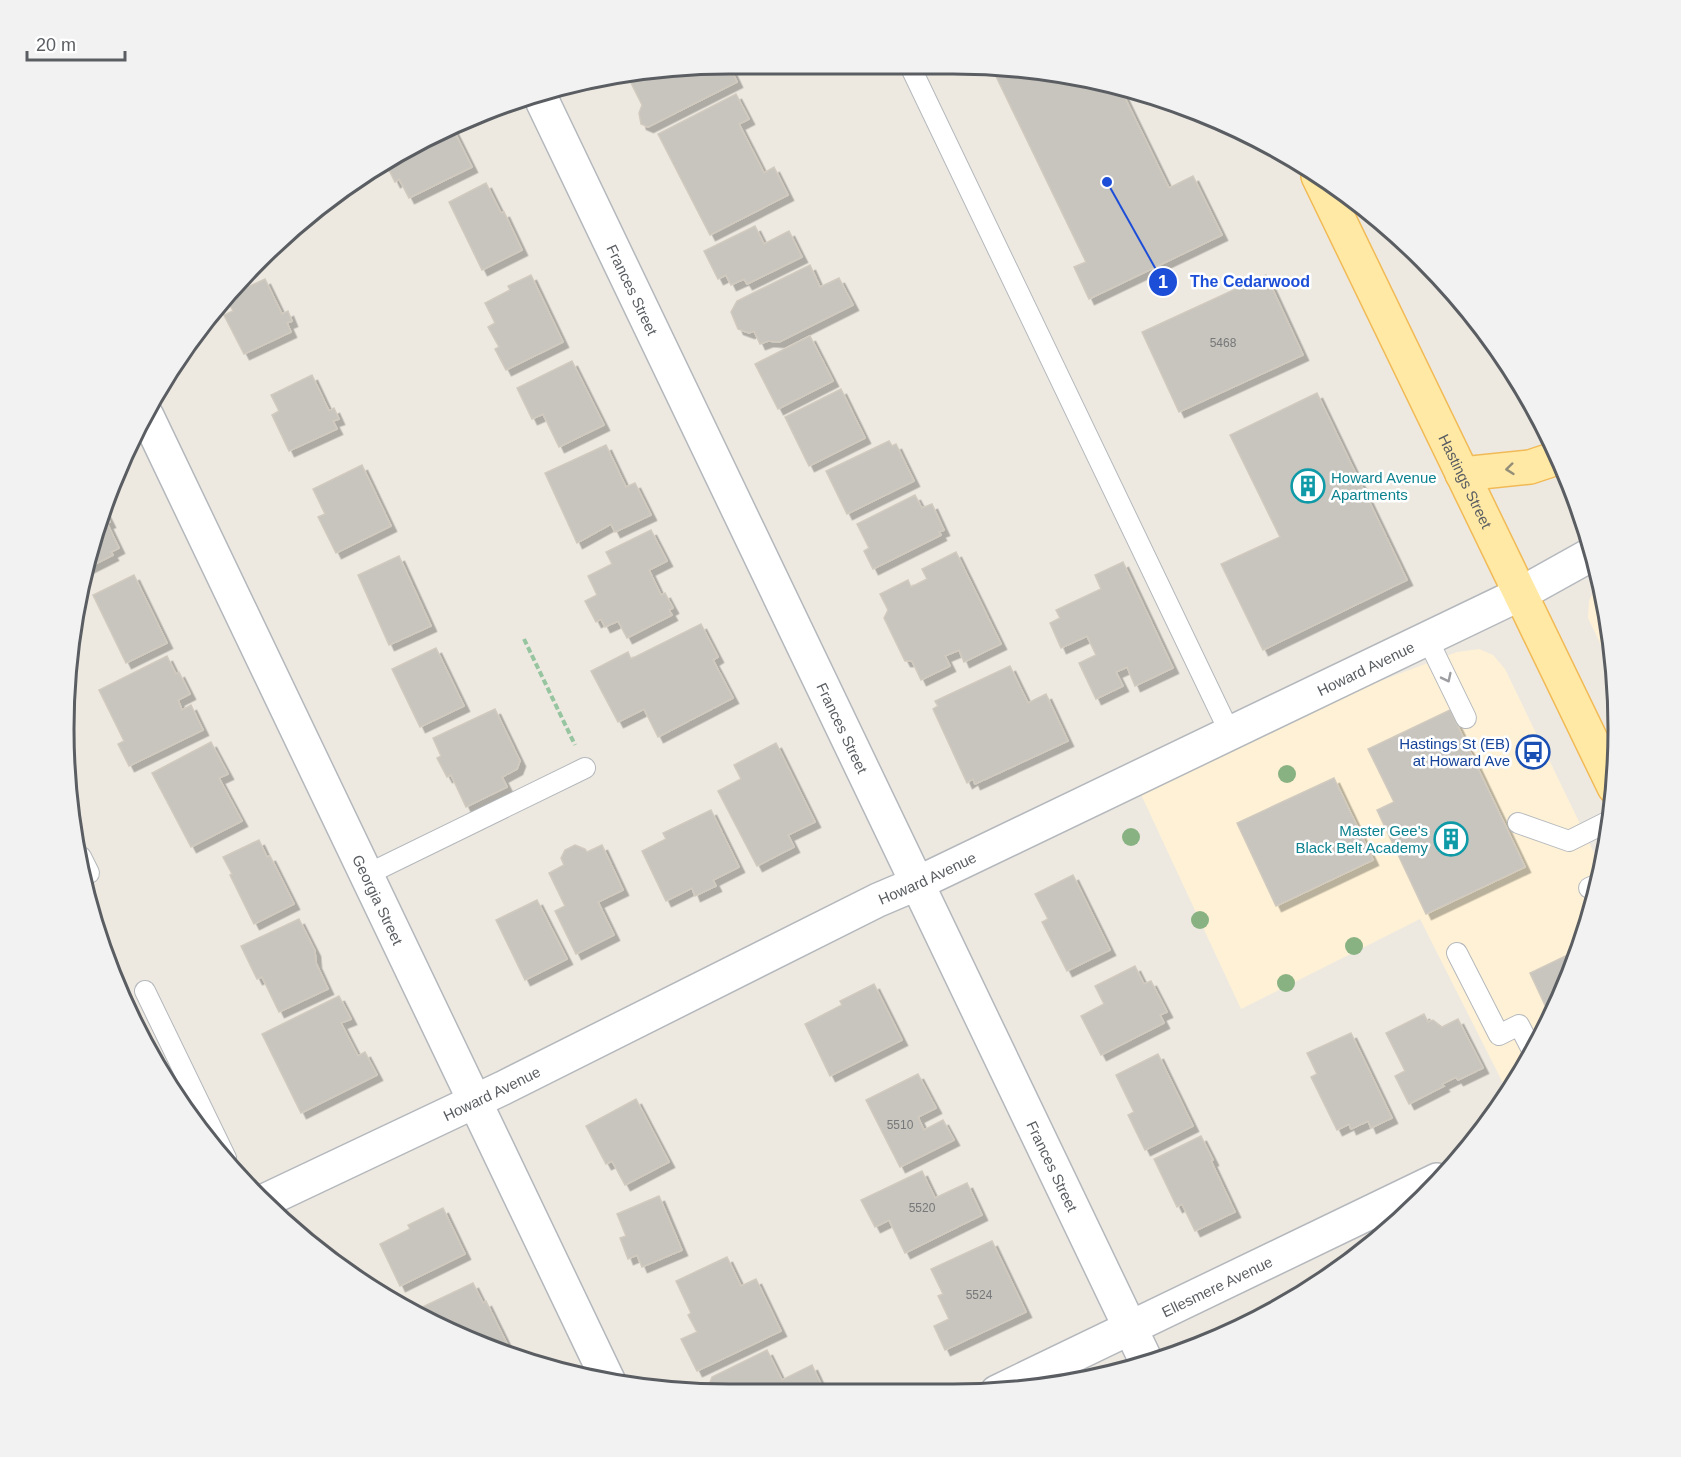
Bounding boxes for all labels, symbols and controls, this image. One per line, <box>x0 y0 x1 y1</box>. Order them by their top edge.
scale bar <box>27 24 124 62</box>
text: 20 m <box>36 35 76 55</box>
street label: Frances Street <box>604 241 662 338</box>
callout: The Cedarwood <box>1148 265 1322 299</box>
text: 1 <box>1158 272 1168 292</box>
text: The Cedarwood <box>1190 273 1310 290</box>
house number: 5468 <box>1210 336 1237 350</box>
street label: Hastings Street <box>1436 431 1496 532</box>
one-way arrow <box>1505 462 1515 475</box>
building icon: Howard Avenue Apartments <box>1290 468 1326 504</box>
place label: Howard Avenue Apartments <box>1331 469 1437 503</box>
street label: Howard Avenue <box>1314 638 1417 699</box>
one-way arrow <box>1439 671 1451 682</box>
street label: Frances Street <box>814 680 872 777</box>
bus stop icon: Hastings St (EB) at Howard Ave <box>1515 734 1551 770</box>
place label: Hastings St (EB) at Howard Ave <box>1399 735 1510 769</box>
building icon: Master Gee's Black Belt Academy <box>1433 821 1469 857</box>
place label: Master Gee's Black Belt Academy <box>1295 822 1428 856</box>
street label: Howard Avenue <box>876 848 979 907</box>
street label: Georgia Street <box>350 852 407 948</box>
street label: Howard Avenue <box>440 1062 543 1124</box>
house number: 5510 <box>887 1118 914 1132</box>
street label: Frances Street <box>1024 1118 1082 1215</box>
house number: 5520 <box>909 1201 936 1215</box>
street label: Ellesmere Avenue <box>1159 1252 1275 1320</box>
house number: 5524 <box>966 1288 993 1302</box>

